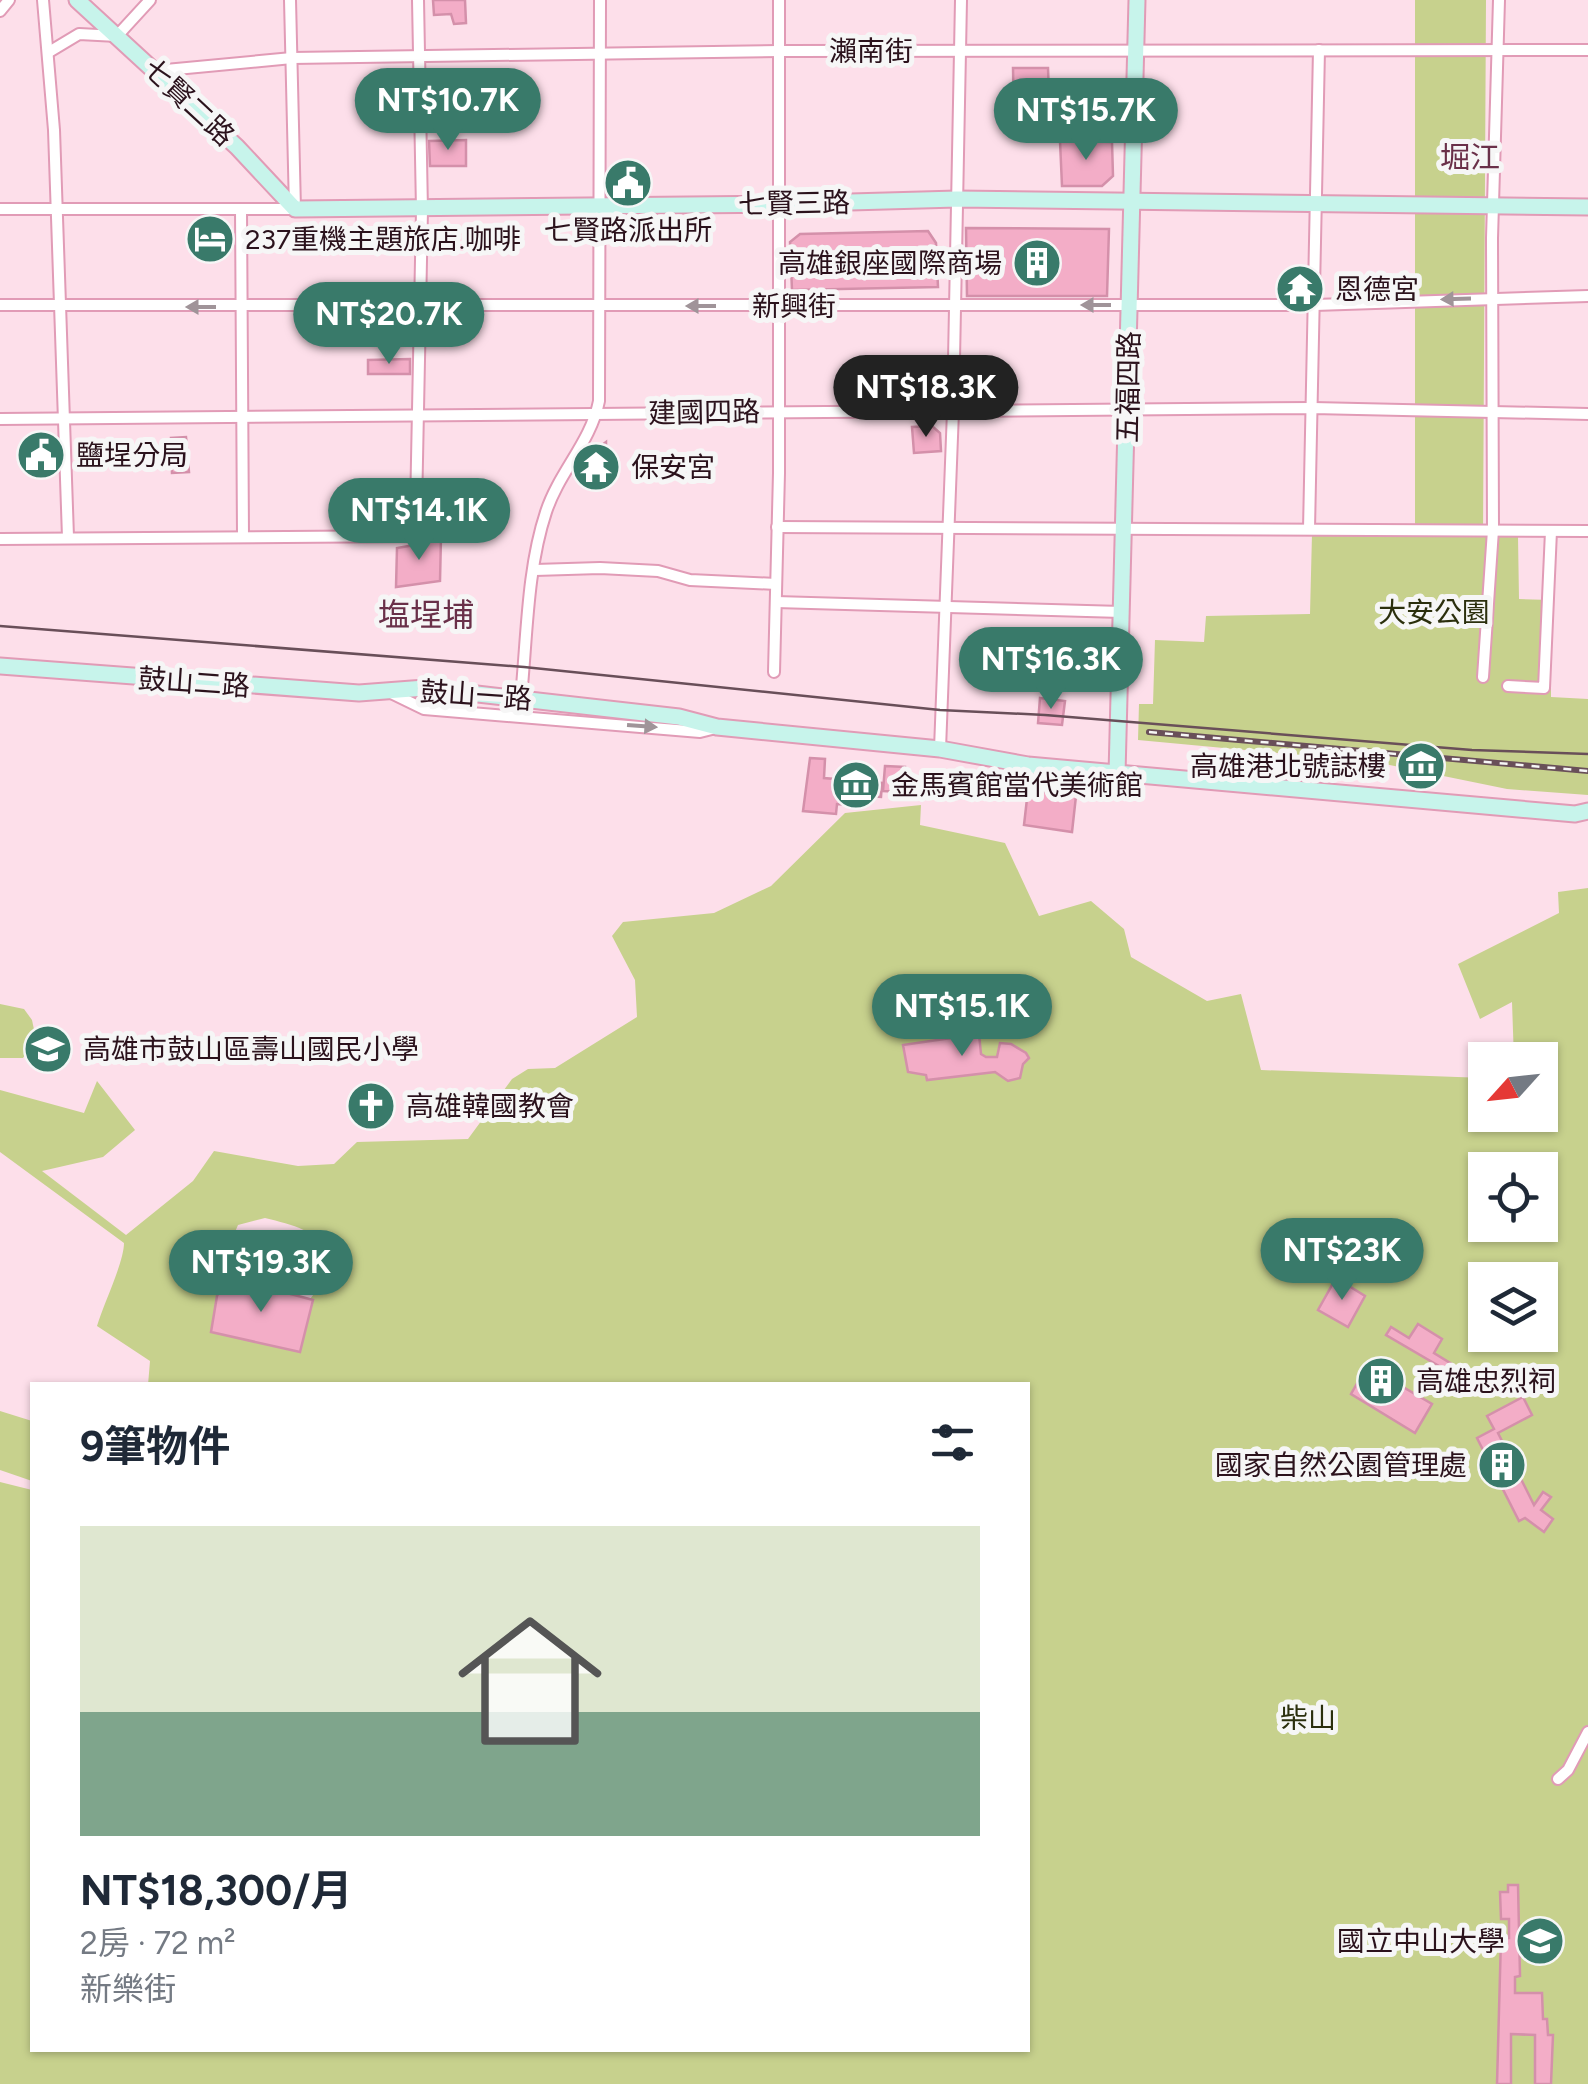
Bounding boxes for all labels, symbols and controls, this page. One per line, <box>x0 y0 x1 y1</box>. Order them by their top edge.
street label: 瀨南街 <box>829 34 913 68</box>
street label: 七賢二路 <box>136 51 242 153</box>
pin: NT$10.7K <box>345 68 551 153</box>
pin: NT$15.7K <box>983 78 1189 163</box>
text: NT$10.7K <box>377 81 519 119</box>
text: NT$15.7K <box>1016 91 1156 129</box>
district label: 堀江 <box>1440 139 1500 176</box>
public building icon: 七賢路派出所 <box>602 157 654 209</box>
street label: 七賢三路 <box>738 185 850 221</box>
hotel icon: 237重機主題旅店.咖啡 <box>184 213 236 265</box>
place label: 七賢路派出所 <box>544 213 712 247</box>
place label: 237重機主題旅店.咖啡 <box>245 222 521 256</box>
building icon: 高雄銀座國際商場 <box>1011 237 1063 289</box>
place label: 高雄銀座國際商場 <box>778 246 1002 280</box>
temple icon: 恩德宮 <box>1274 263 1326 315</box>
place label: 恩德宮 <box>1335 272 1419 306</box>
pin: NT$20.7K <box>286 282 492 367</box>
street label: 新興街 <box>752 289 836 323</box>
one-way arrow <box>1439 291 1471 307</box>
text: NT$20.7K <box>315 295 463 333</box>
one-way arrow <box>1079 297 1111 313</box>
one-way arrow <box>684 298 716 314</box>
one-way arrow <box>184 299 216 315</box>
street label: 五福四路 <box>1110 331 1146 443</box>
pin: NT$18.3K <box>823 355 1029 440</box>
text: NT$18.3K <box>855 368 997 406</box>
street label: 建國四路 <box>648 394 760 430</box>
public building icon: 鹽埕分局 <box>15 429 67 481</box>
place label: 鹽埕分局 <box>76 438 188 472</box>
temple icon: 保安宮 <box>570 441 622 493</box>
place label: 保安宮 <box>631 450 715 484</box>
pin: NT$14.1K <box>316 478 522 563</box>
text: NT$14.1K <box>350 491 488 529</box>
park label: 大安公園 <box>1378 595 1490 629</box>
district label: 塩埕埔 <box>378 596 474 634</box>
pin: NT$16.3K <box>948 627 1154 712</box>
text: NT$16.3K <box>981 640 1121 678</box>
street label: 鼓山二路 <box>137 661 251 703</box>
street label: 鼓山一路 <box>419 674 533 716</box>
one-way arrow <box>627 719 659 735</box>
museum icon: 高雄港北號誌樓 <box>1395 740 1447 792</box>
place label: 高雄港北號誌樓 <box>1190 749 1386 783</box>
museum icon: 金馬賓館當代美術館 <box>830 759 882 811</box>
place label: 金馬賓館當代美術館 <box>891 768 1143 802</box>
pin: NT$15.1K <box>859 974 1065 1059</box>
text: NT$15.1K <box>894 987 1030 1025</box>
school or university icon: 高雄市鼓山區壽山國民小學 <box>22 1023 74 1075</box>
place label: 高雄市鼓山區壽山國民小學 <box>83 1032 419 1066</box>
north arrow <box>1468 1042 1558 1132</box>
map controls <box>1468 1042 1558 1352</box>
church icon: 高雄韓國教會 <box>345 1080 397 1132</box>
place label: 高雄韓國教會 <box>406 1089 574 1123</box>
button: locate <box>1468 1152 1558 1242</box>
pin: NT$23K <box>1261 1218 1423 1303</box>
pin: NT$19.3K <box>158 1230 364 1315</box>
text: NT$23K <box>1283 1231 1401 1269</box>
text: NT$19.3K <box>191 1243 331 1281</box>
button: layers <box>1468 1262 1558 1352</box>
building icon: 高雄忠烈祠 <box>1355 1355 1407 1407</box>
place label: 高雄忠烈祠 <box>1416 1364 1556 1398</box>
icon: filters <box>925 1415 980 1470</box>
text: 9筆物件 <box>80 1421 230 1472</box>
building icon: 國家自然公園管理處 <box>1476 1439 1528 1491</box>
place label: 國家自然公園管理處 <box>1215 1448 1467 1482</box>
icon: home <box>440 1591 620 1771</box>
park label: 柴山 <box>1280 1701 1336 1735</box>
text: NT$18,300/月 <box>80 1865 352 1916</box>
school or university icon: 國立中山大學 <box>1514 1915 1566 1967</box>
text: 2房 · 72 m² <box>80 1924 236 1962</box>
place label: 國立中山大學 <box>1337 1924 1505 1958</box>
text: 新樂街 <box>80 1970 176 2008</box>

